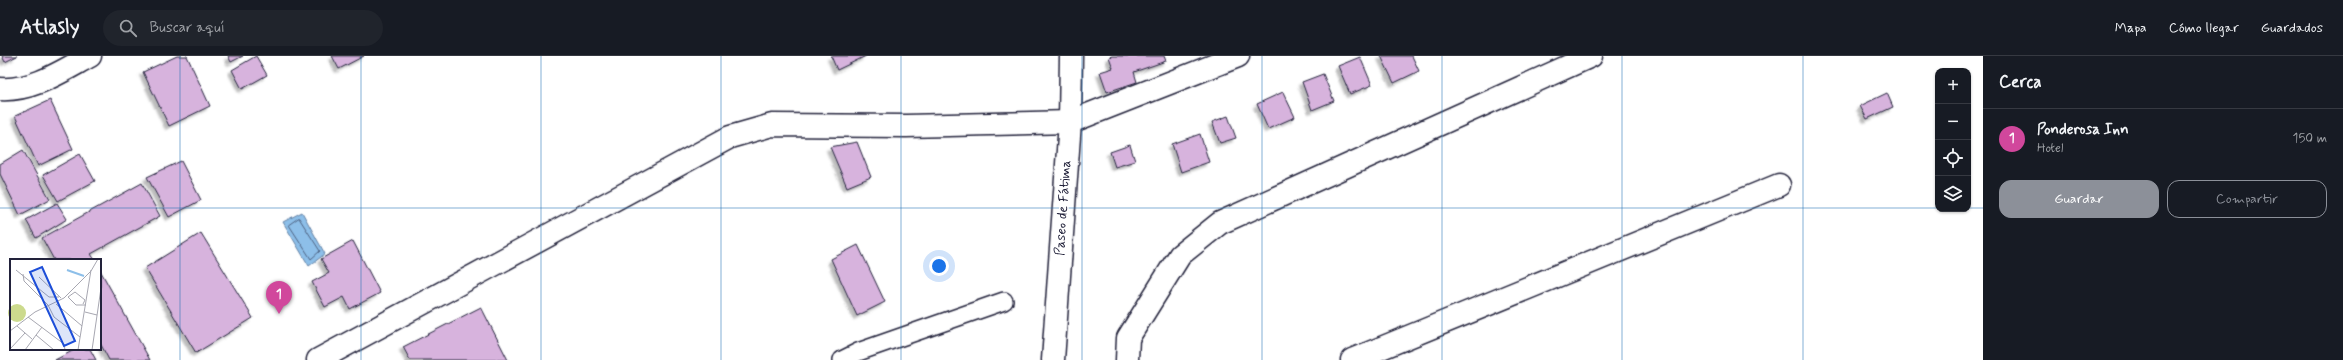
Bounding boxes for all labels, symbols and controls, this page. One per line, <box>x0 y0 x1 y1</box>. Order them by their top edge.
search box <box>103 10 383 46</box>
text: Atlasly <box>20 15 79 40</box>
icon: search <box>117 17 139 39</box>
text: Buscar aquí <box>149 18 225 38</box>
text: Mapa <box>2115 19 2147 37</box>
text: Cómo llegar <box>2169 19 2239 37</box>
text: Guardados <box>2261 19 2323 37</box>
map controls <box>1935 68 1971 212</box>
button: + <box>1935 68 1971 104</box>
text: Cerca <box>1999 71 2042 93</box>
button: − <box>1935 104 1971 140</box>
text: Ponderosa Inn <box>2037 120 2129 140</box>
text: 1 <box>2009 130 2015 147</box>
text: 150 m <box>2293 130 2327 147</box>
button: locate <box>1935 140 1971 176</box>
text: Hotel <box>2037 140 2063 157</box>
street label: Paseo de Fátima <box>1051 160 1075 256</box>
button: layers <box>1935 176 1971 212</box>
button: Guardar <box>1999 180 2159 218</box>
button: Compartir <box>2167 180 2327 218</box>
your location <box>929 256 949 276</box>
inset map <box>10 259 101 350</box>
pin: 1 <box>266 281 292 314</box>

